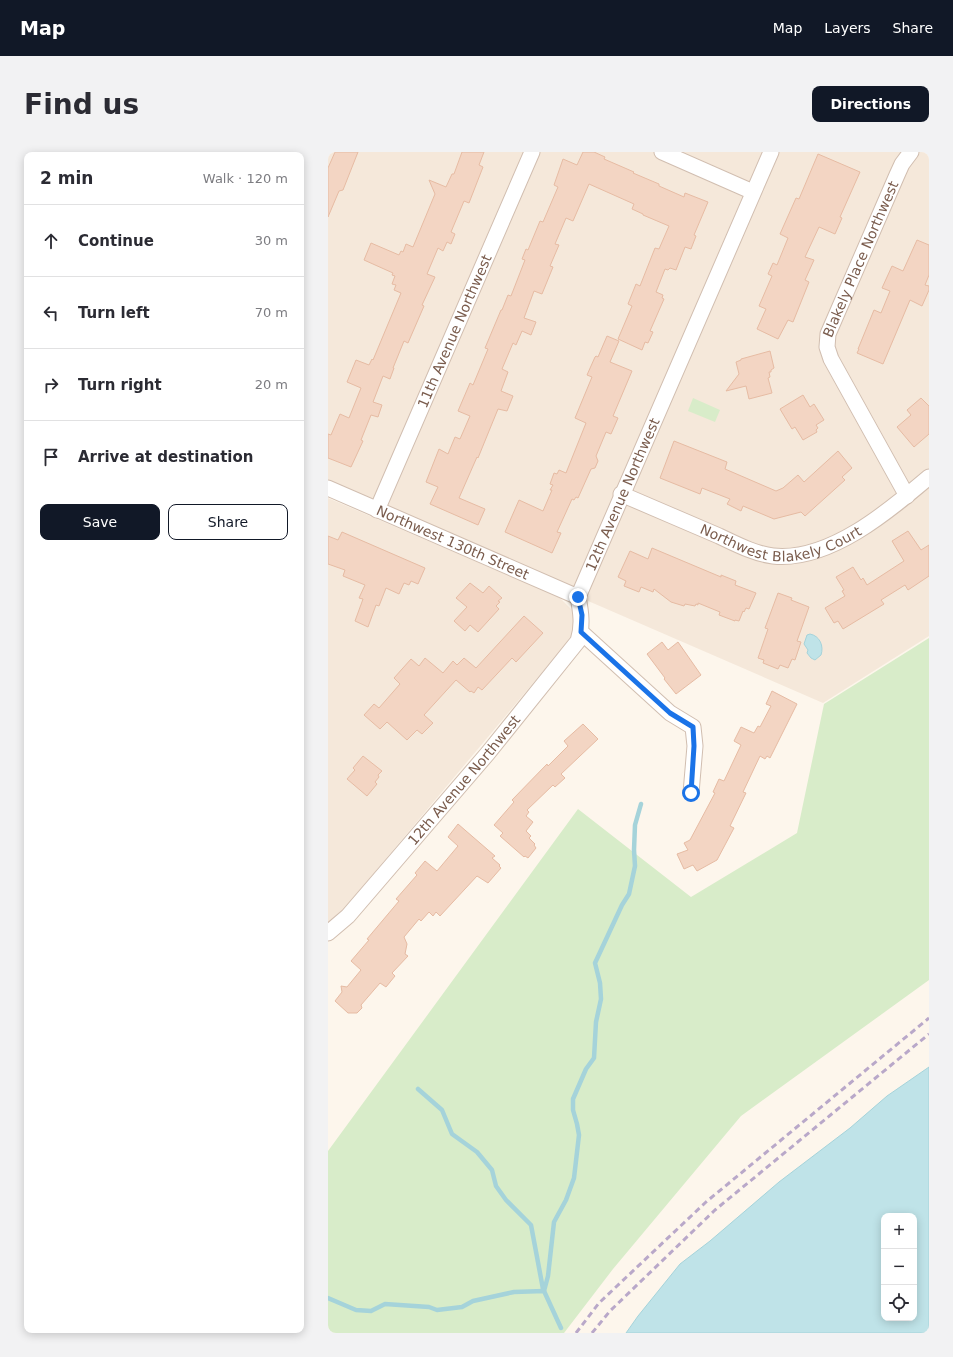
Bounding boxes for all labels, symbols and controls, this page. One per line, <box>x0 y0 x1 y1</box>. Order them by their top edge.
text: Map <box>20 17 65 39</box>
text: Map <box>773 20 802 36</box>
text: Layers <box>824 20 871 36</box>
text: Share <box>893 20 933 36</box>
button: Directions <box>812 86 929 122</box>
text: Find us <box>24 88 139 121</box>
text: 2 min <box>40 168 93 188</box>
text: Walk · 120 m <box>203 171 288 186</box>
street label: Blakely Place Northwest <box>820 178 902 340</box>
icon: ahead <box>40 230 62 252</box>
text: Continue <box>78 232 154 250</box>
text: 30 m <box>255 233 288 248</box>
street label: 11th Avenue Northwest <box>414 252 495 410</box>
icon: left <box>40 302 62 324</box>
text: Turn left <box>78 304 150 322</box>
text: 70 m <box>255 305 288 320</box>
icon: right <box>40 374 62 396</box>
text: Turn right <box>78 376 162 394</box>
text: 20 m <box>255 377 288 392</box>
street label: 12th Avenue Northwest <box>582 415 663 574</box>
icon: arrive <box>40 446 62 468</box>
text: Arrive at destination <box>78 448 253 466</box>
street label: Northwest 130th Street <box>374 502 532 583</box>
button: Save <box>40 504 160 540</box>
button: Share <box>168 504 288 540</box>
street label: Northwest Blakely Court <box>695 518 865 534</box>
text: Northwest Blakely Court <box>698 521 865 565</box>
route end <box>569 588 587 606</box>
street label: 12th Avenue Northwest <box>405 711 524 848</box>
route start <box>682 784 700 802</box>
map controls <box>881 1213 917 1321</box>
button: + <box>881 1213 917 1249</box>
button: − <box>881 1249 917 1285</box>
button: locate <box>881 1285 917 1321</box>

